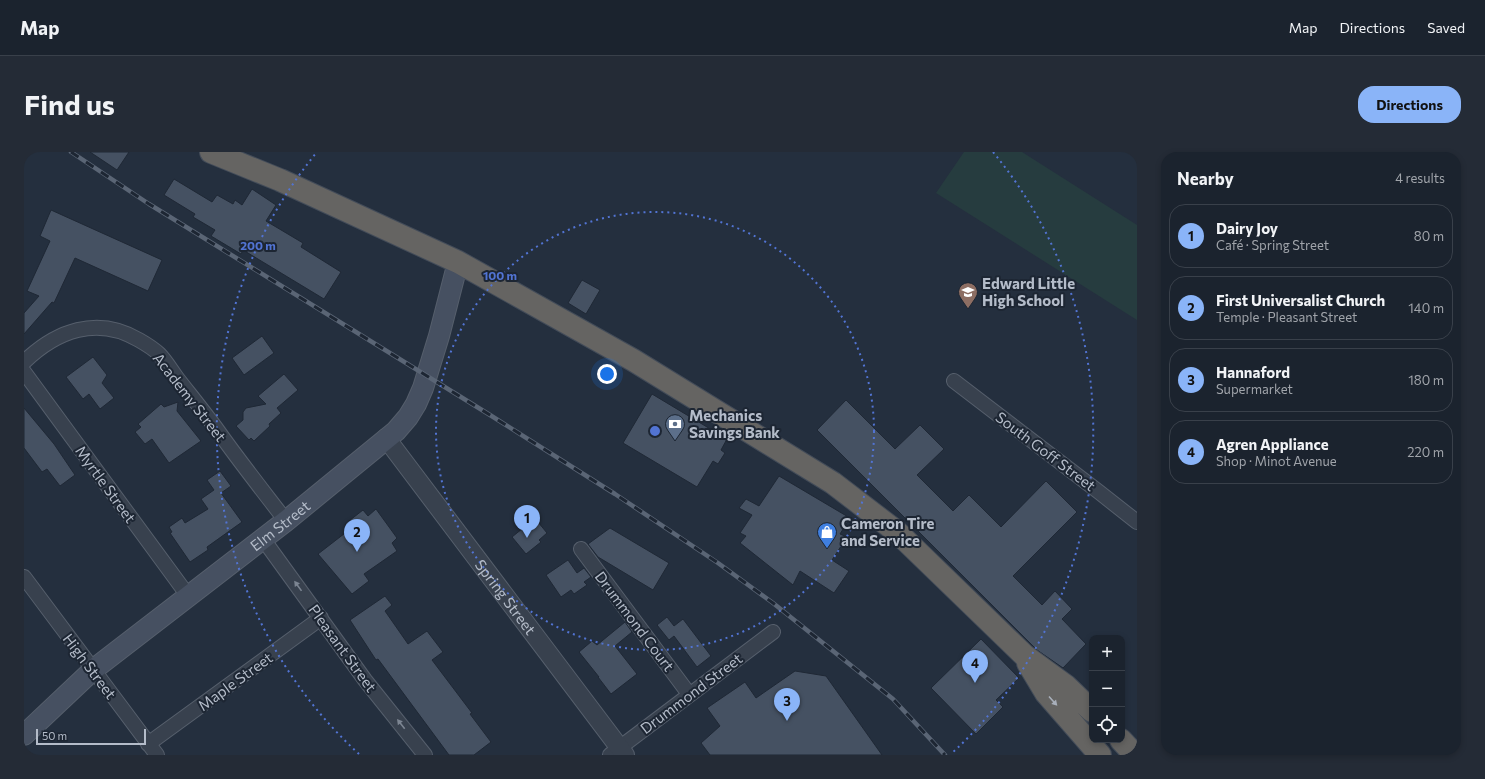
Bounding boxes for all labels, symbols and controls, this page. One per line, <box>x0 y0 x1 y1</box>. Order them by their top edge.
text: Map <box>20 16 59 39</box>
text: Map <box>1289 19 1318 36</box>
text: Directions <box>1340 19 1405 36</box>
text: Saved <box>1427 19 1465 36</box>
button: Directions <box>1358 86 1461 123</box>
text: Find us <box>24 87 115 121</box>
text: Nearby <box>1177 168 1234 189</box>
text: 4 results <box>1395 170 1445 186</box>
text: Dairy Joy <box>1216 219 1278 237</box>
text: 1 <box>1188 228 1194 244</box>
text: 80 m <box>1414 228 1444 244</box>
text: Café · Spring Street <box>1216 237 1329 253</box>
text: 200 m <box>240 238 276 252</box>
text: 100 m <box>483 268 517 282</box>
place label: Edward Little High School <box>982 274 1075 309</box>
school or university icon: Edward Little High School <box>957 281 979 309</box>
text: First Universalist Church <box>1216 291 1385 309</box>
text: 2 <box>1187 300 1195 316</box>
text: 140 m <box>1408 300 1444 316</box>
text: Temple · Pleasant Street <box>1216 309 1357 325</box>
street label: Academy Street <box>150 349 230 445</box>
text: Hannaford <box>1216 363 1290 381</box>
your location <box>597 364 617 384</box>
text: 3 <box>1187 372 1195 388</box>
text: 180 m <box>1408 372 1444 388</box>
text: Supermarket <box>1216 381 1293 397</box>
place label: Mechanics Savings Bank <box>689 406 780 441</box>
street label: South Goff Street <box>993 408 1099 494</box>
bank icon: Mechanics Savings Bank <box>664 413 686 441</box>
centre of rings <box>648 424 662 438</box>
text: Agren Appliance <box>1216 435 1329 453</box>
street label: Myrtle Street <box>72 442 140 526</box>
text: 4 <box>1187 444 1195 460</box>
text: 220 m <box>1407 444 1444 460</box>
text: Shop · Minot Avenue <box>1216 453 1337 469</box>
street label: Elm Street <box>246 496 313 554</box>
pin: 1 <box>514 505 540 538</box>
place label: Cameron Tire and Service <box>841 514 934 549</box>
pin: 2 <box>344 519 370 552</box>
shop icon: Cameron Tire and Service <box>816 521 838 549</box>
street label: Spring Street <box>472 556 540 638</box>
street label: Drummond Court <box>592 567 678 675</box>
one-way arrow <box>294 581 303 592</box>
street label: Pleasant Street <box>305 601 381 695</box>
street label: High Street <box>60 630 120 702</box>
map controls <box>1089 635 1125 743</box>
button: + <box>1089 635 1125 671</box>
street label: Maple Street <box>194 648 276 714</box>
street label: Drummond Street <box>636 649 746 737</box>
pin: 4 <box>962 650 988 683</box>
button: − <box>1089 671 1125 707</box>
pin: 3 <box>774 688 800 721</box>
one-way arrow <box>1049 696 1058 706</box>
button: locate <box>1089 707 1125 743</box>
one-way arrow <box>397 719 405 730</box>
scale bar <box>36 727 146 746</box>
text: 50 m <box>42 729 67 742</box>

